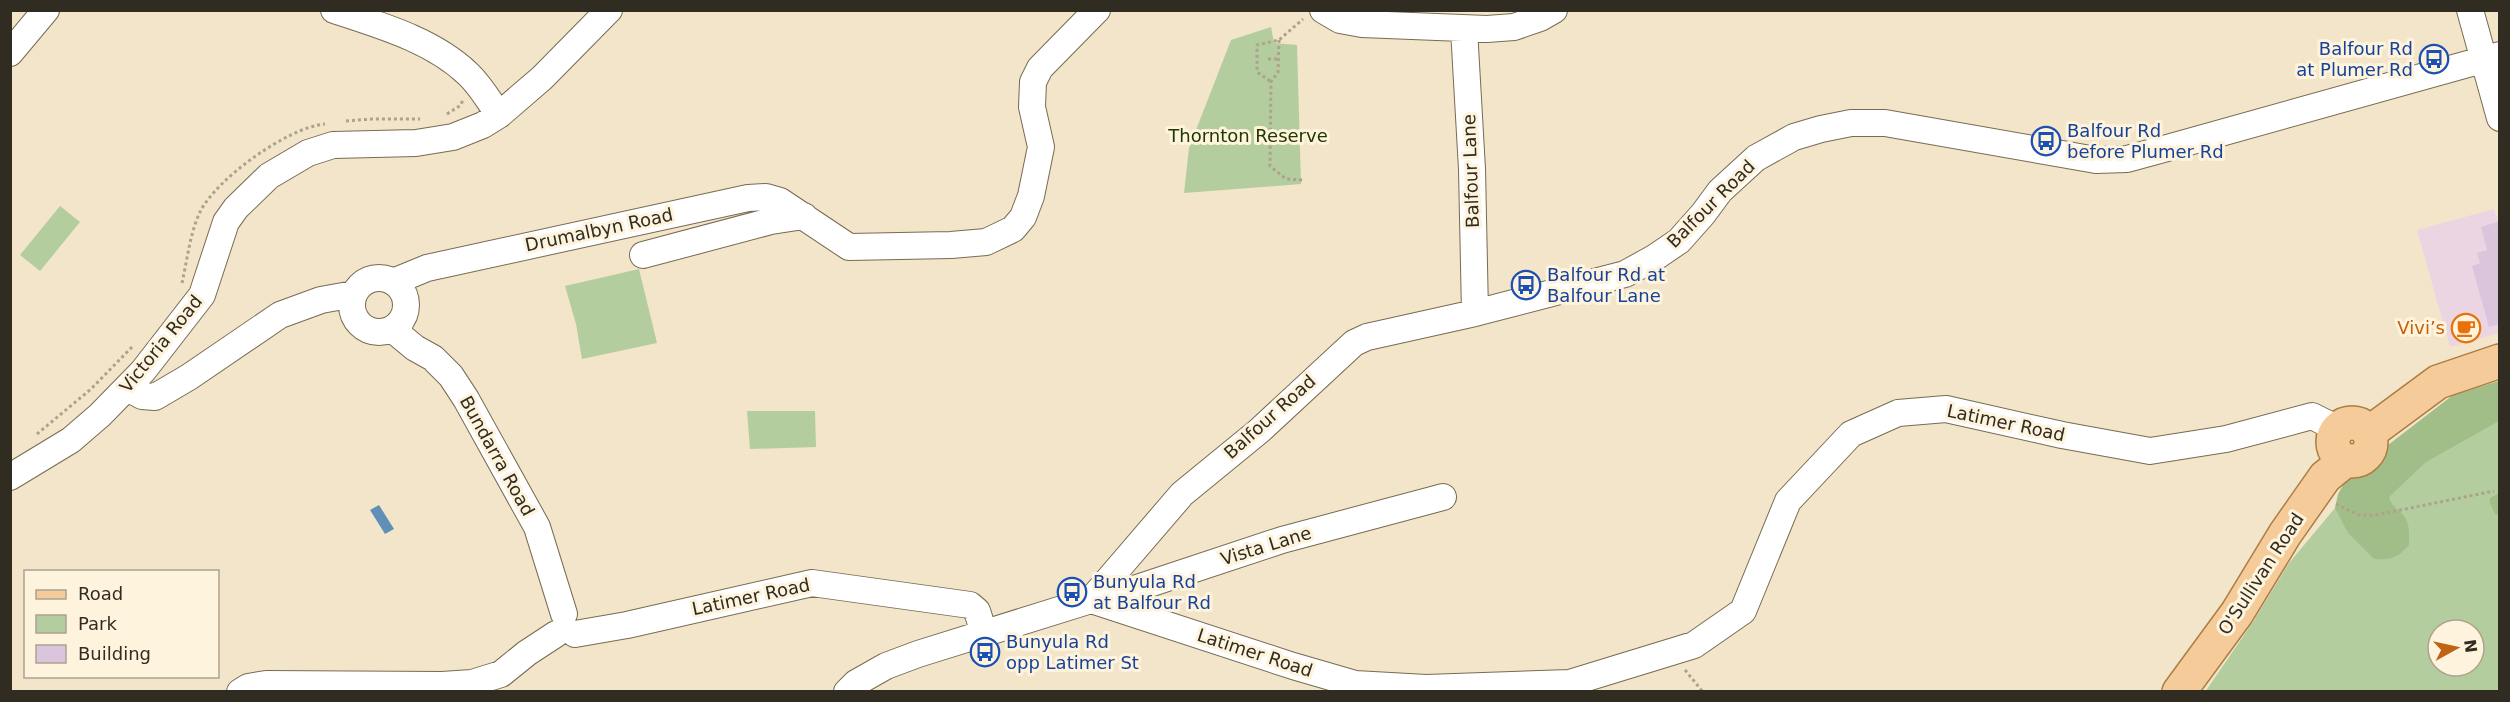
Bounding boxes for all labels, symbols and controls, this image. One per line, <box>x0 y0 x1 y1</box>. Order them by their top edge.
place label: Balfour Rd at Plumer Rd <box>2296 38 2413 80</box>
bus stop icon: Balfour Rd at Plumer Rd <box>2418 43 2450 75</box>
street label: Balfour Lane <box>1458 114 1483 228</box>
place label: Balfour Rd before Plumer Rd <box>2067 120 2224 162</box>
park label: Thornton Reserve <box>1167 125 1328 146</box>
bus stop icon: Balfour Rd before Plumer Rd <box>2030 125 2062 157</box>
street label: Balfour Road <box>1662 155 1759 252</box>
street label: Drumalbyn Road <box>523 204 675 255</box>
place label: Balfour Rd at Balfour Lane <box>1547 264 1665 306</box>
bus stop icon: Balfour Rd at Balfour Lane <box>1510 269 1542 301</box>
street label: Victoria Road <box>115 291 206 397</box>
cafe icon: Vivi’s <box>2450 312 2482 344</box>
place label: Vivi’s <box>2397 317 2445 338</box>
street label: Balfour Road <box>1220 370 1320 463</box>
street label: Bundarra Road <box>456 392 539 519</box>
street label: Latimer Road <box>1945 400 2067 445</box>
street label: O'Sullivan Road <box>2213 509 2308 639</box>
street label: Vista Lane <box>1218 522 1314 569</box>
legend <box>24 570 219 678</box>
place label: Bunyula Rd at Balfour Rd <box>1093 571 1211 613</box>
street label: Latimer Road <box>690 574 812 619</box>
bus stop icon: Bunyula Rd at Balfour Rd <box>1056 576 1088 608</box>
text: Road <box>78 583 123 604</box>
text: Park <box>78 613 117 634</box>
north arrow <box>2426 618 2486 678</box>
street label: Latimer Road <box>1195 624 1315 681</box>
place label: Bunyula Rd opp Latimer St <box>1006 631 1139 673</box>
bus stop icon: Bunyula Rd opp Latimer St <box>969 636 1001 668</box>
text: N <box>2460 638 2481 654</box>
text: Building <box>78 643 151 664</box>

